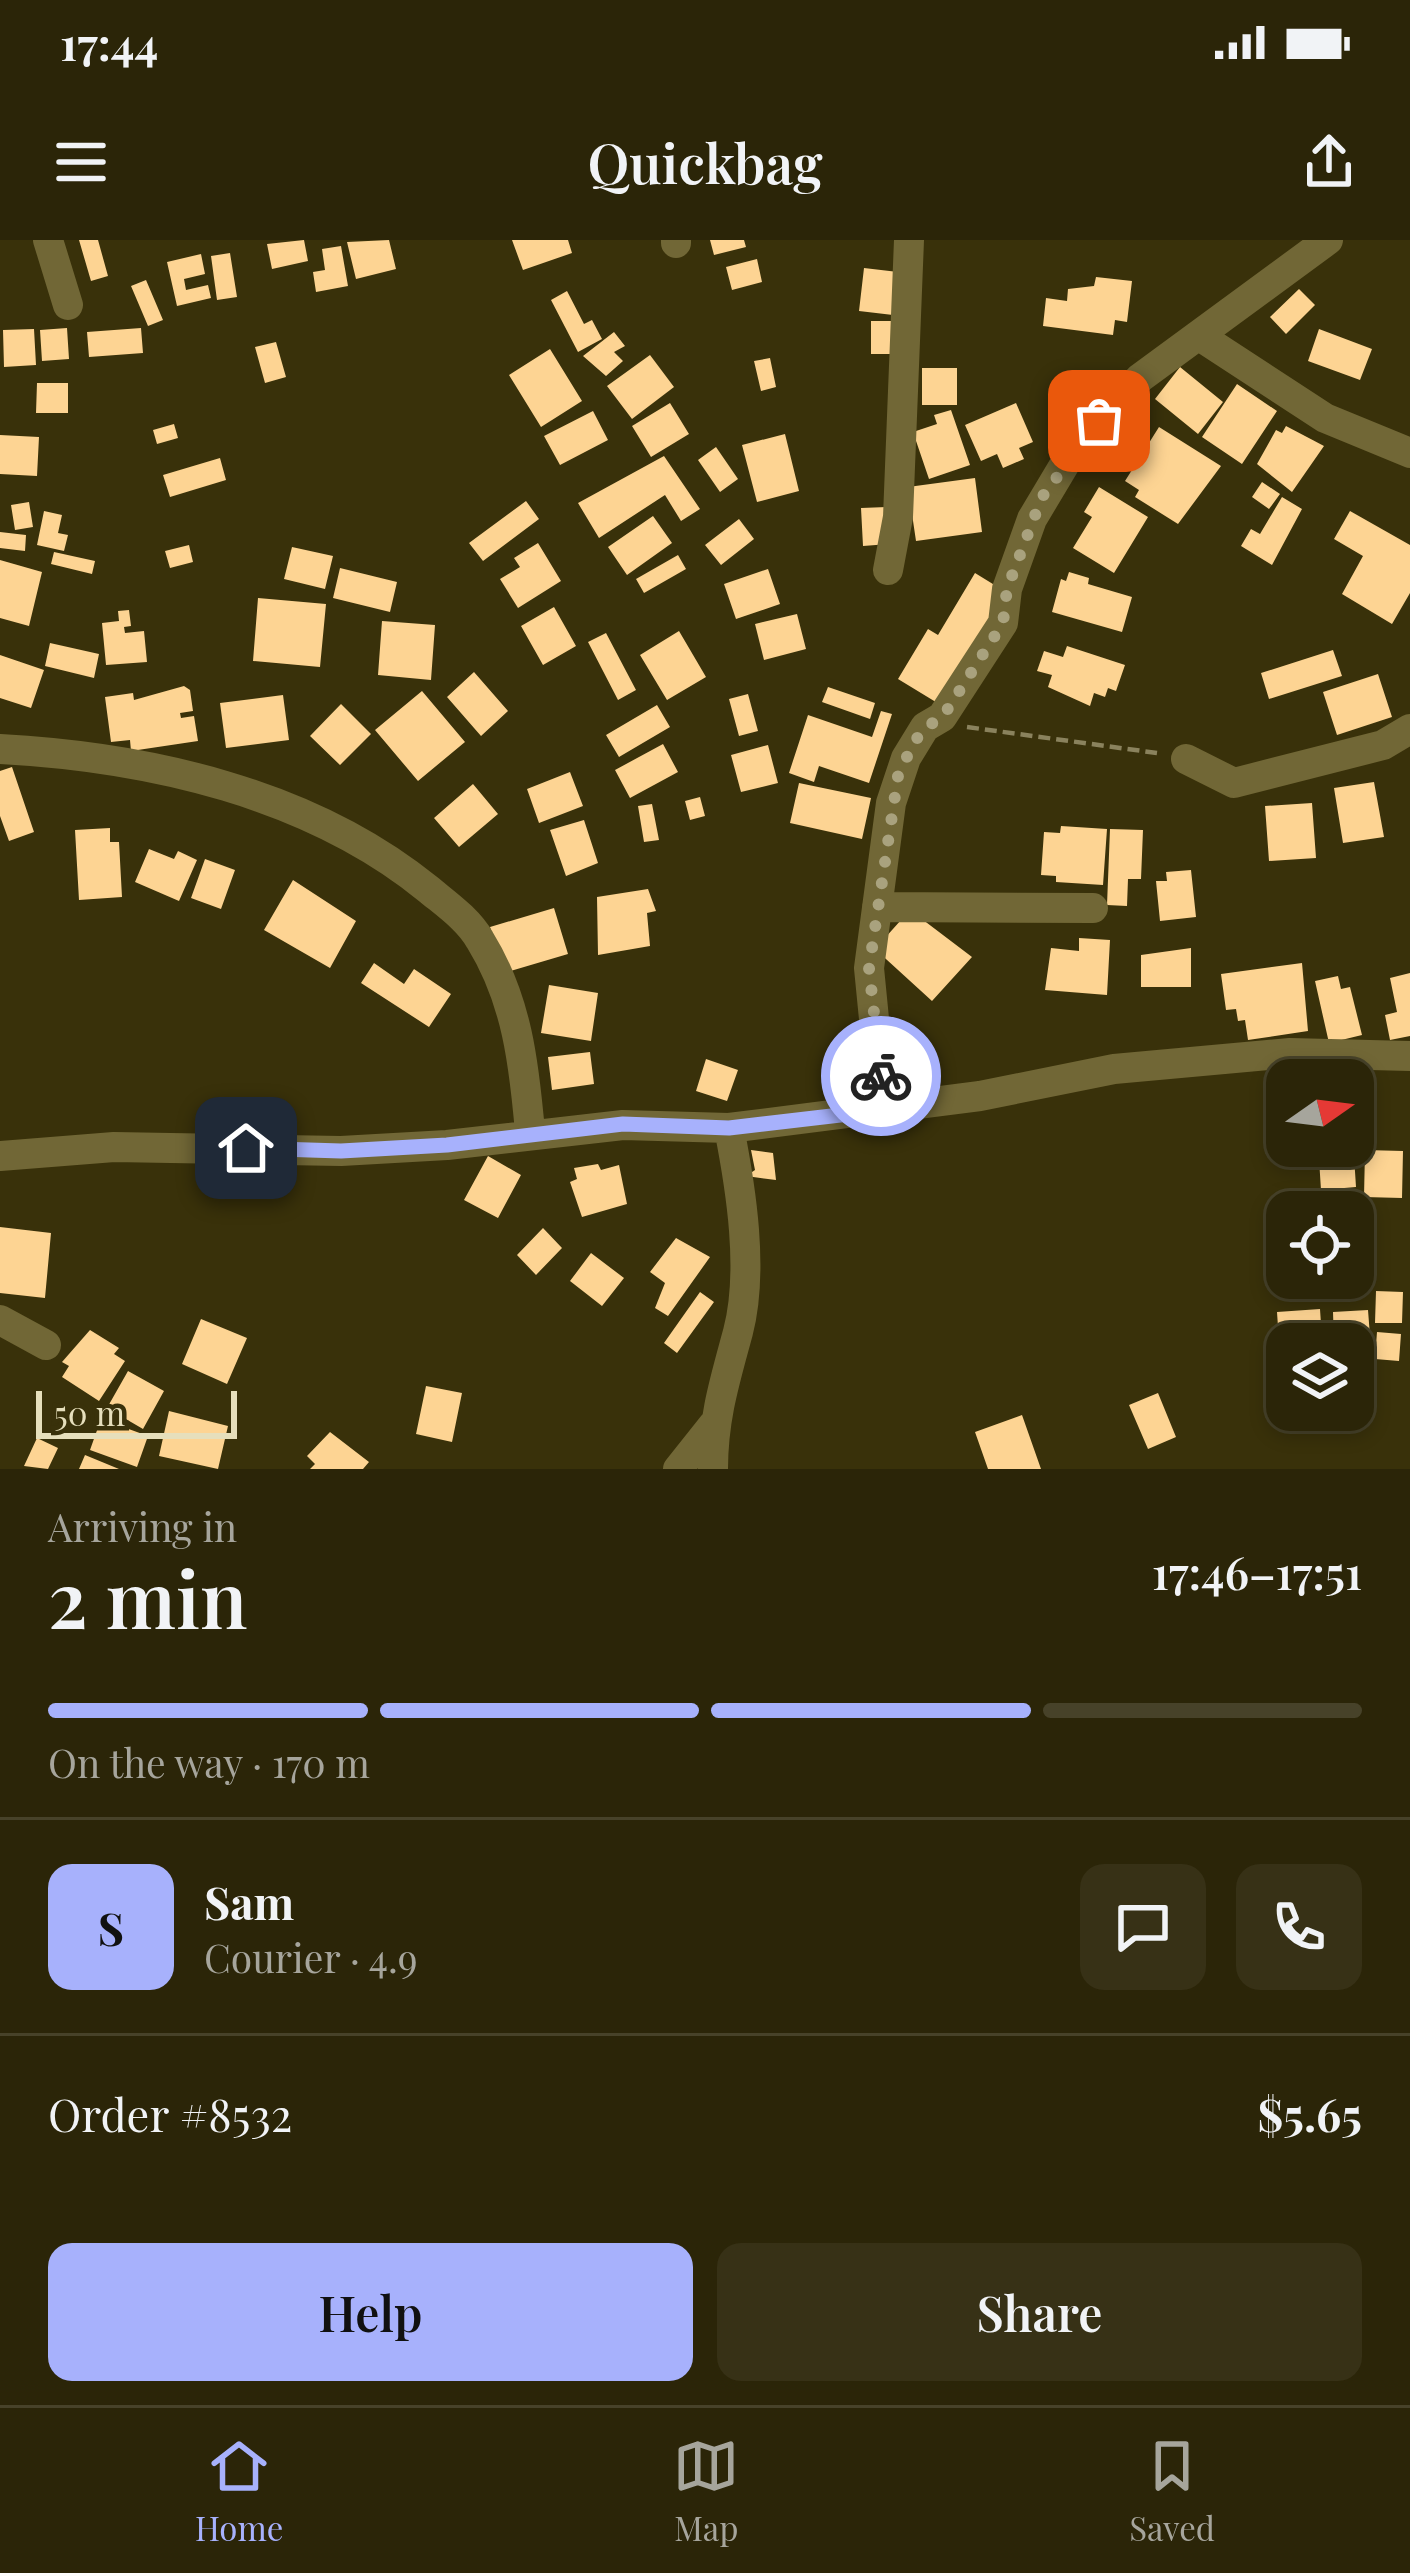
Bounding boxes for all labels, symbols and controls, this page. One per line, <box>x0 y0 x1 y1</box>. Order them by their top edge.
text: 17:44 <box>60 12 158 72</box>
text: Quickbag <box>587 126 823 198</box>
icon: menu <box>48 129 114 195</box>
icon: share <box>1296 129 1362 195</box>
pin <box>1048 370 1150 472</box>
icon: bag <box>1066 388 1132 454</box>
courier <box>821 1016 941 1136</box>
icon: bike <box>848 1043 914 1109</box>
north arrow <box>1266 1059 1374 1167</box>
map controls <box>1266 1059 1374 1431</box>
pin <box>195 1097 297 1199</box>
icon: home <box>213 1115 279 1181</box>
button: locate <box>1266 1191 1374 1299</box>
button: layers <box>1266 1323 1374 1431</box>
scale bar <box>36 1385 237 1438</box>
text: 50 m <box>54 1390 125 1434</box>
text: Arriving in <box>48 1500 237 1552</box>
text: 17:46–17:51 <box>1152 1541 1362 1601</box>
text: 2 min <box>48 1545 247 1649</box>
text: On the way · 170 m <box>48 1736 370 1788</box>
button: chat <box>1080 1864 1206 1990</box>
button: phone <box>1236 1864 1362 1990</box>
text: Sam <box>204 1871 294 1931</box>
text: S <box>98 1897 124 1957</box>
text: Courier · 4.9 <box>204 1931 418 1983</box>
text: Order #8532 <box>48 2083 292 2143</box>
text: $5.65 <box>1257 2083 1362 2143</box>
button: Help <box>48 2243 693 2381</box>
button: Share <box>717 2243 1362 2381</box>
tab: Home <box>195 2433 283 2549</box>
tab: Map <box>673 2433 739 2549</box>
tab: Saved <box>1129 2433 1215 2549</box>

